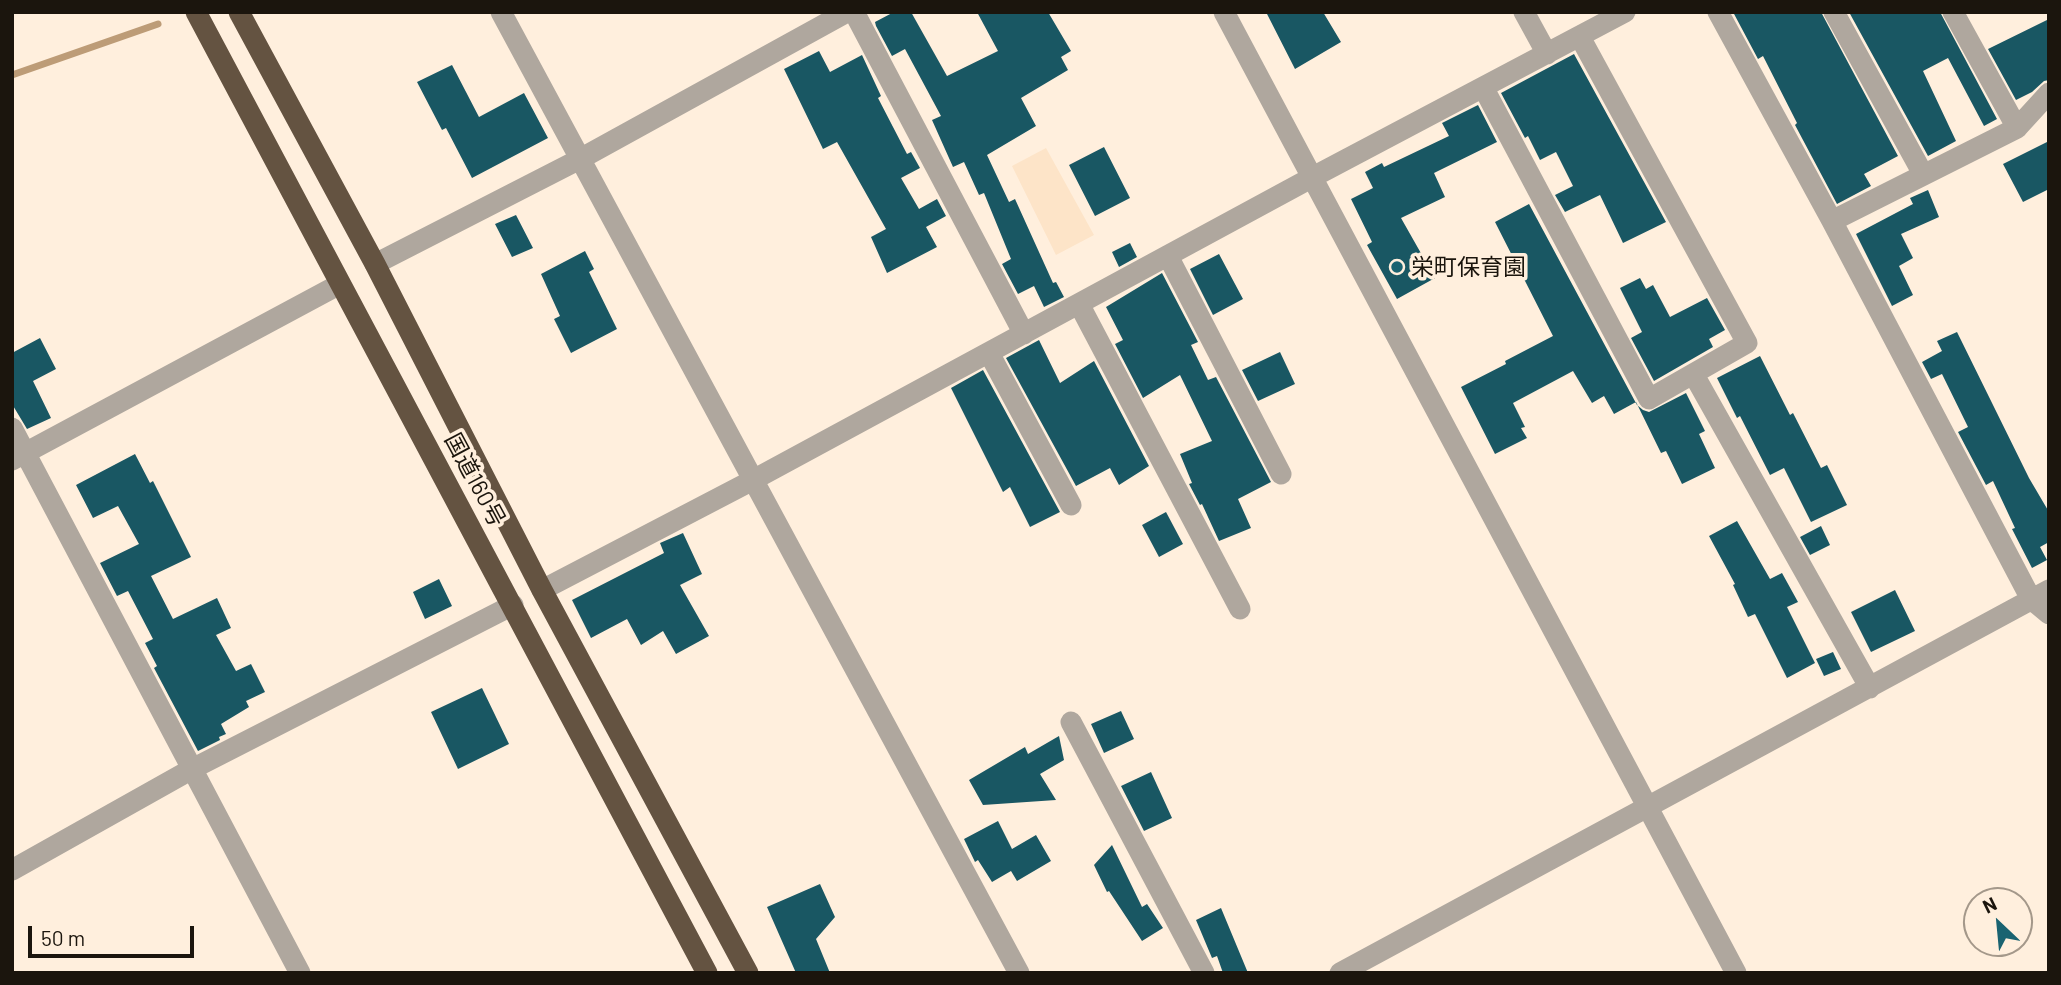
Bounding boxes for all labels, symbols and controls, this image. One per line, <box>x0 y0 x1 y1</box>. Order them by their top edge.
place label: 栄町保育園 <box>1411 253 1526 281</box>
marker: 栄町保育園 <box>1389 259 1405 275</box>
street label: 国道160号 <box>439 429 511 531</box>
north arrow <box>1963 887 2033 957</box>
text: N <box>1979 891 2000 918</box>
scale bar <box>32 912 198 956</box>
text: 50 m <box>41 925 85 950</box>

